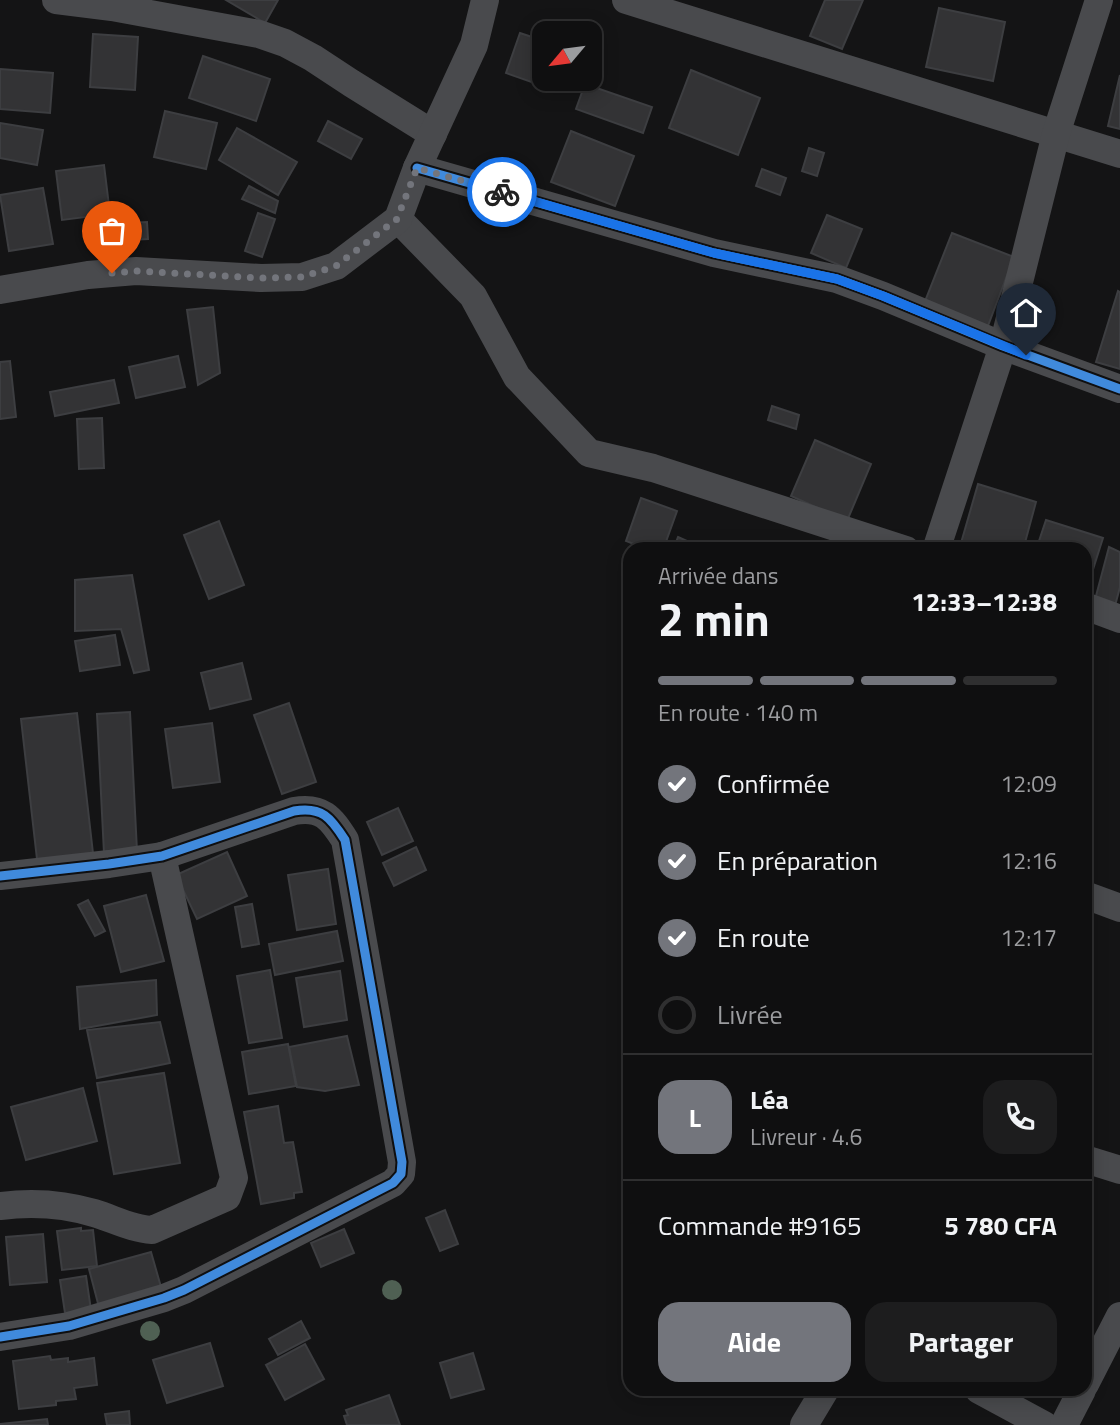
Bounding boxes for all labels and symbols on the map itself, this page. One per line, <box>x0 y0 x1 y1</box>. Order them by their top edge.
north arrow <box>532 21 602 91</box>
courier <box>467 157 537 227</box>
pin <box>82 201 142 273</box>
pin <box>996 283 1056 355</box>

